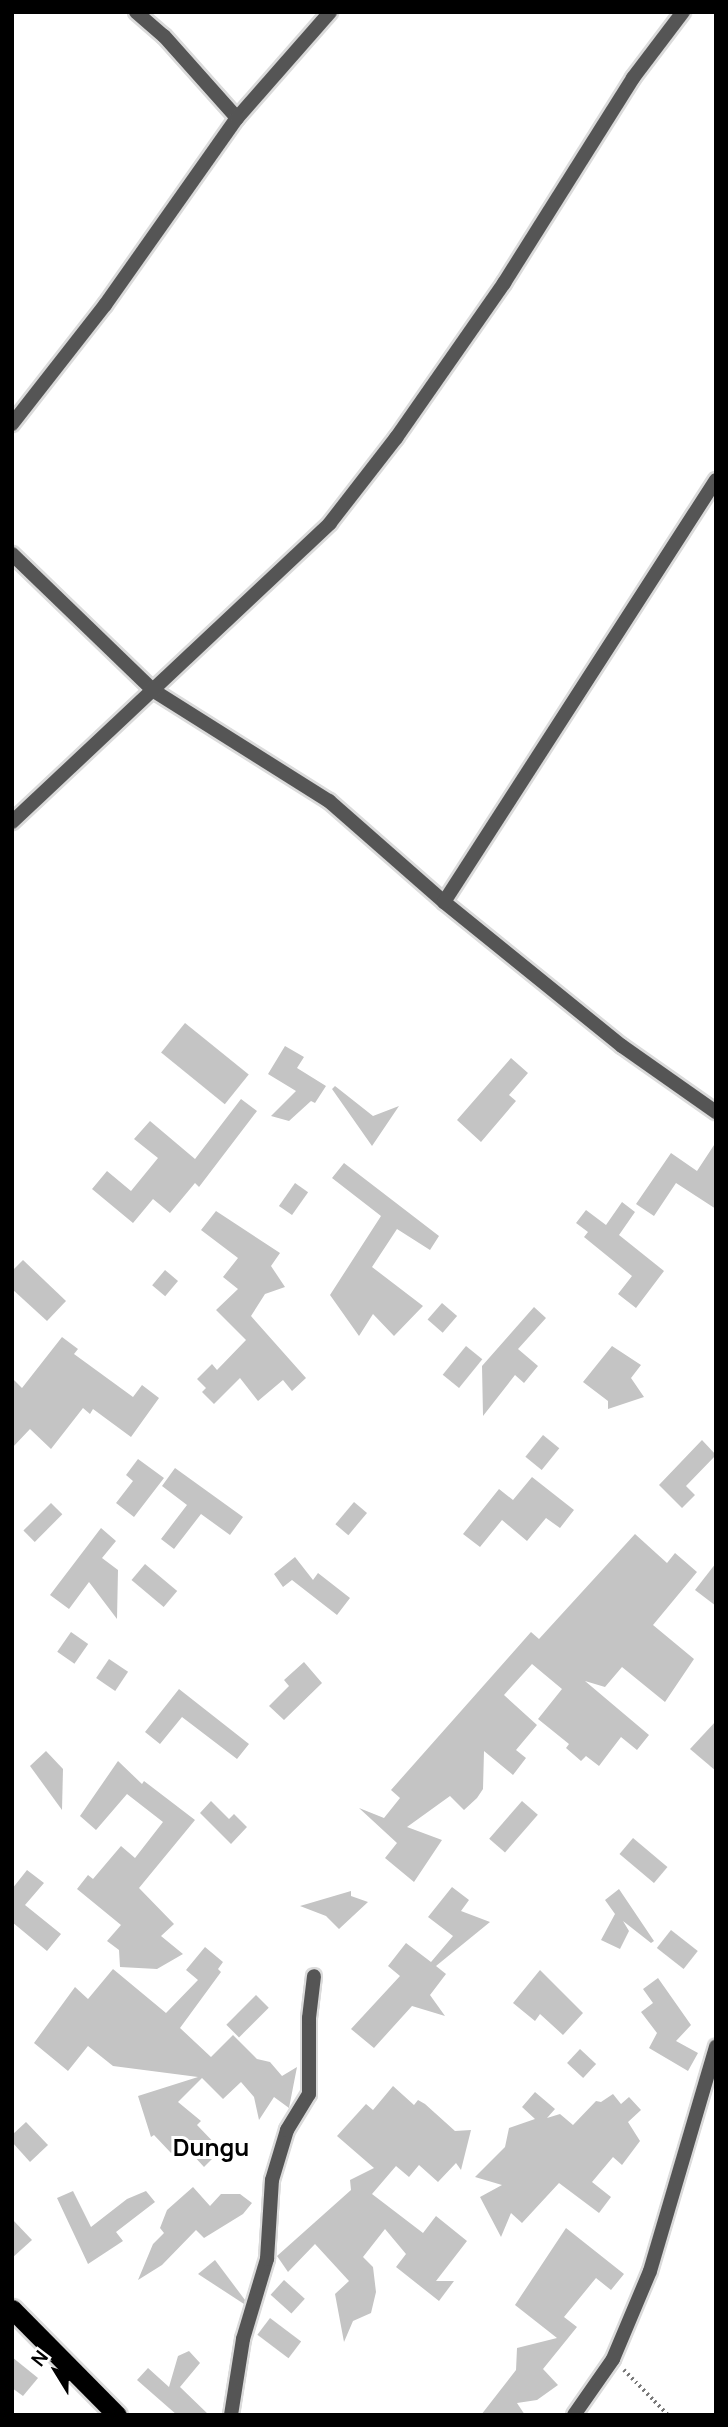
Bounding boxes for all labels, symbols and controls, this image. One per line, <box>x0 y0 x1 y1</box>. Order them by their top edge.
district label: Dungu <box>173 2133 249 2161</box>
north arrow <box>21 2336 91 2406</box>
text: N <box>25 2345 54 2371</box>

